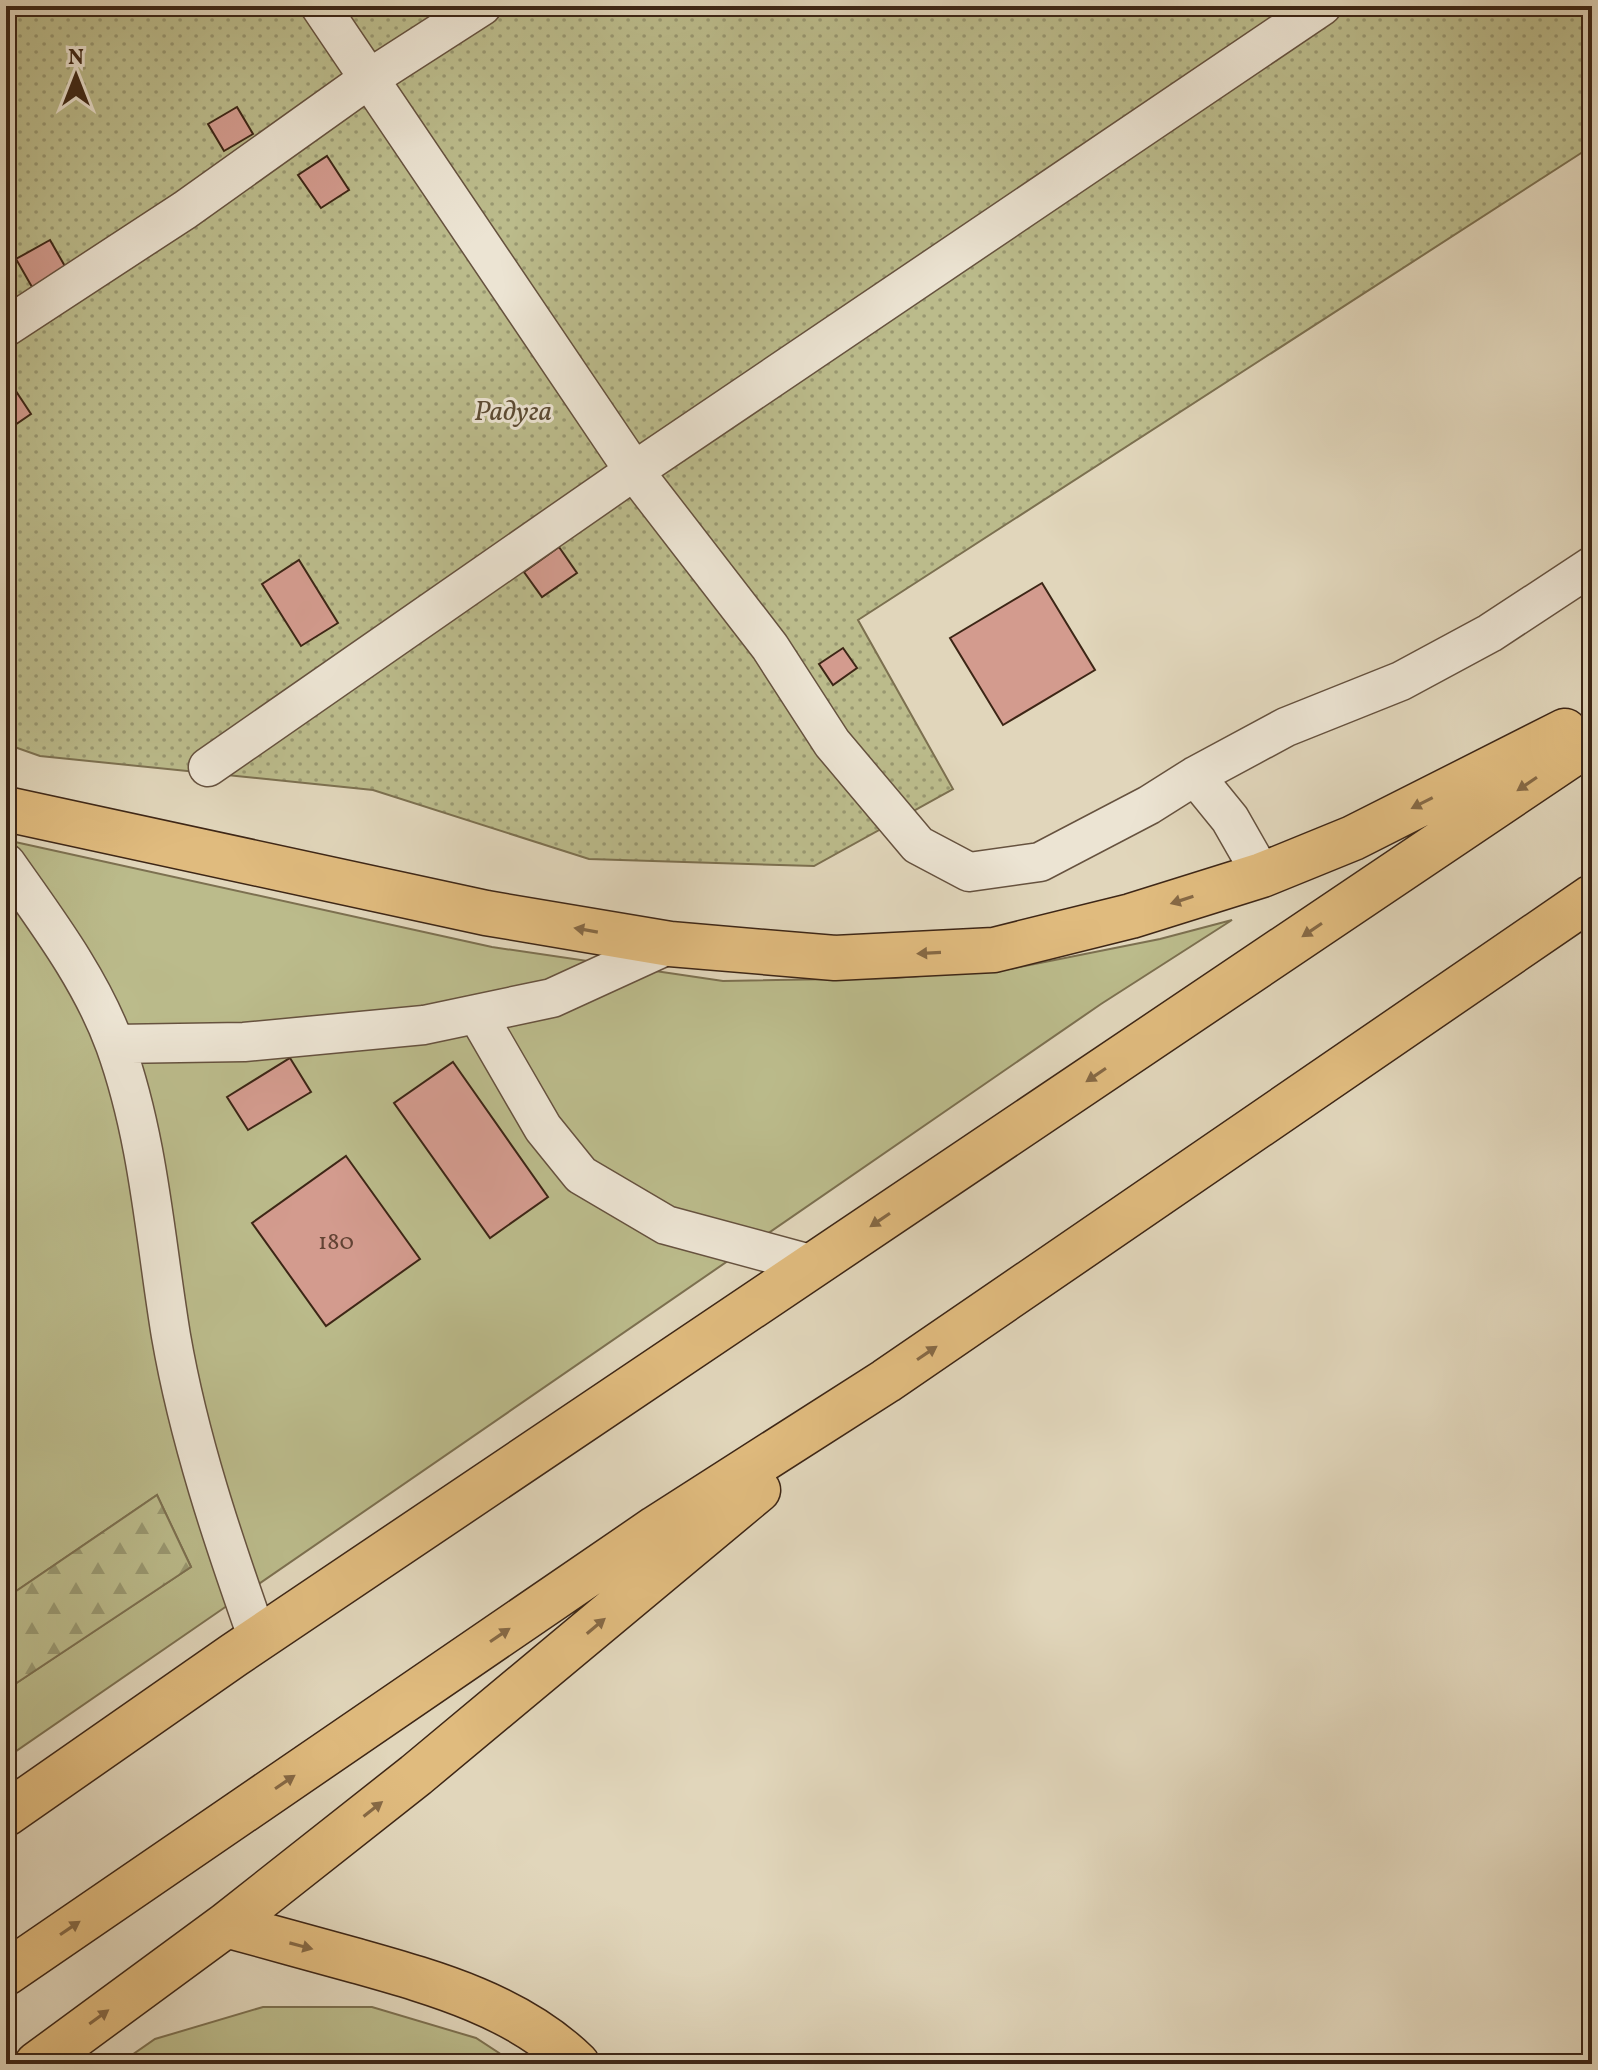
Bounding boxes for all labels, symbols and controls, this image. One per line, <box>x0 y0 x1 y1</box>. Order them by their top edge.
north arrow <box>36 36 116 116</box>
text: N <box>68 43 84 74</box>
park label: Радуга <box>474 393 552 432</box>
one-way arrow <box>1517 777 1538 792</box>
one-way arrow <box>1411 796 1434 810</box>
one-way arrow <box>1170 895 1194 907</box>
one-way arrow <box>1301 922 1322 937</box>
one-way arrow <box>574 923 599 935</box>
one-way arrow <box>916 947 941 960</box>
one-way arrow <box>1085 1067 1107 1082</box>
one-way arrow <box>870 1212 891 1227</box>
house number: 180 <box>318 1226 354 1260</box>
one-way arrow <box>917 1346 938 1361</box>
one-way arrow <box>585 1618 605 1635</box>
one-way arrow <box>489 1628 510 1643</box>
one-way arrow <box>274 1775 296 1790</box>
one-way arrow <box>363 1801 383 1818</box>
one-way arrow <box>60 1921 81 1936</box>
one-way arrow <box>290 1940 314 1953</box>
one-way arrow <box>89 2010 110 2025</box>

